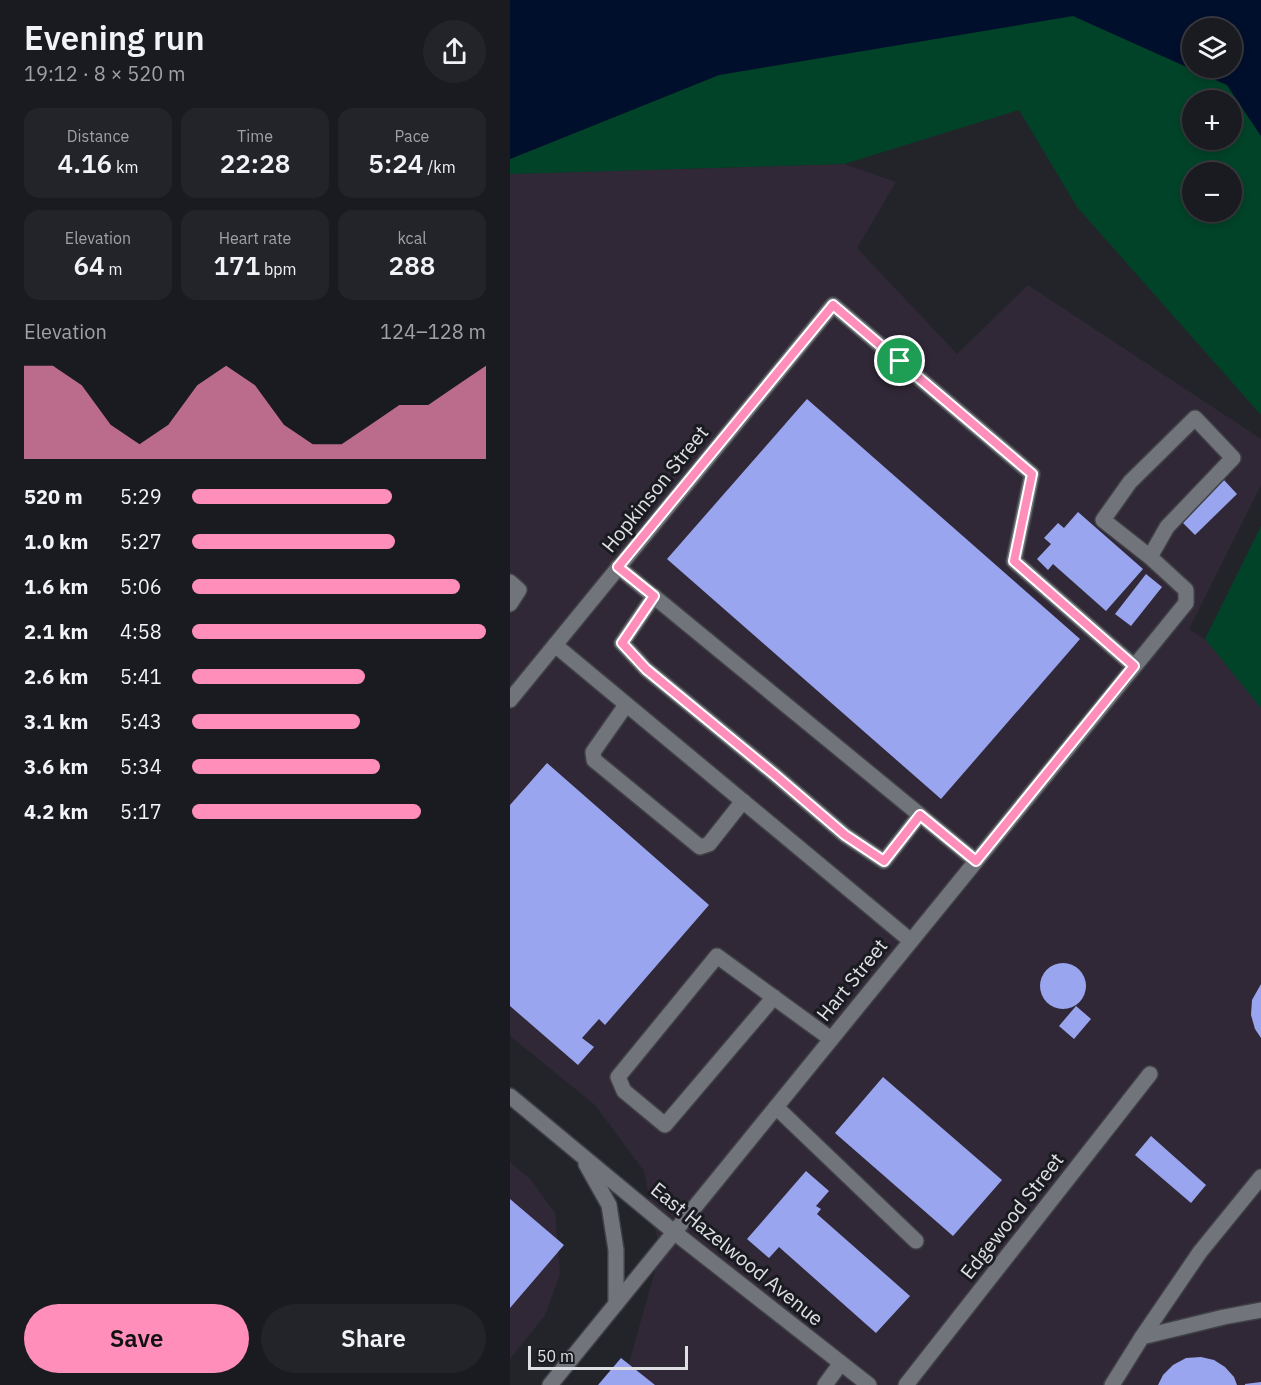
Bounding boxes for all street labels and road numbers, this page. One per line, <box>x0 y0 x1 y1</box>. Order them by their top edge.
street label: Hopkinson Street <box>595 420 714 558</box>
street label: Hart Street <box>810 933 893 1027</box>
street label: Edgewood Street <box>954 1147 1069 1284</box>
street label: East Hazelwood Avenue <box>645 1176 829 1332</box>

